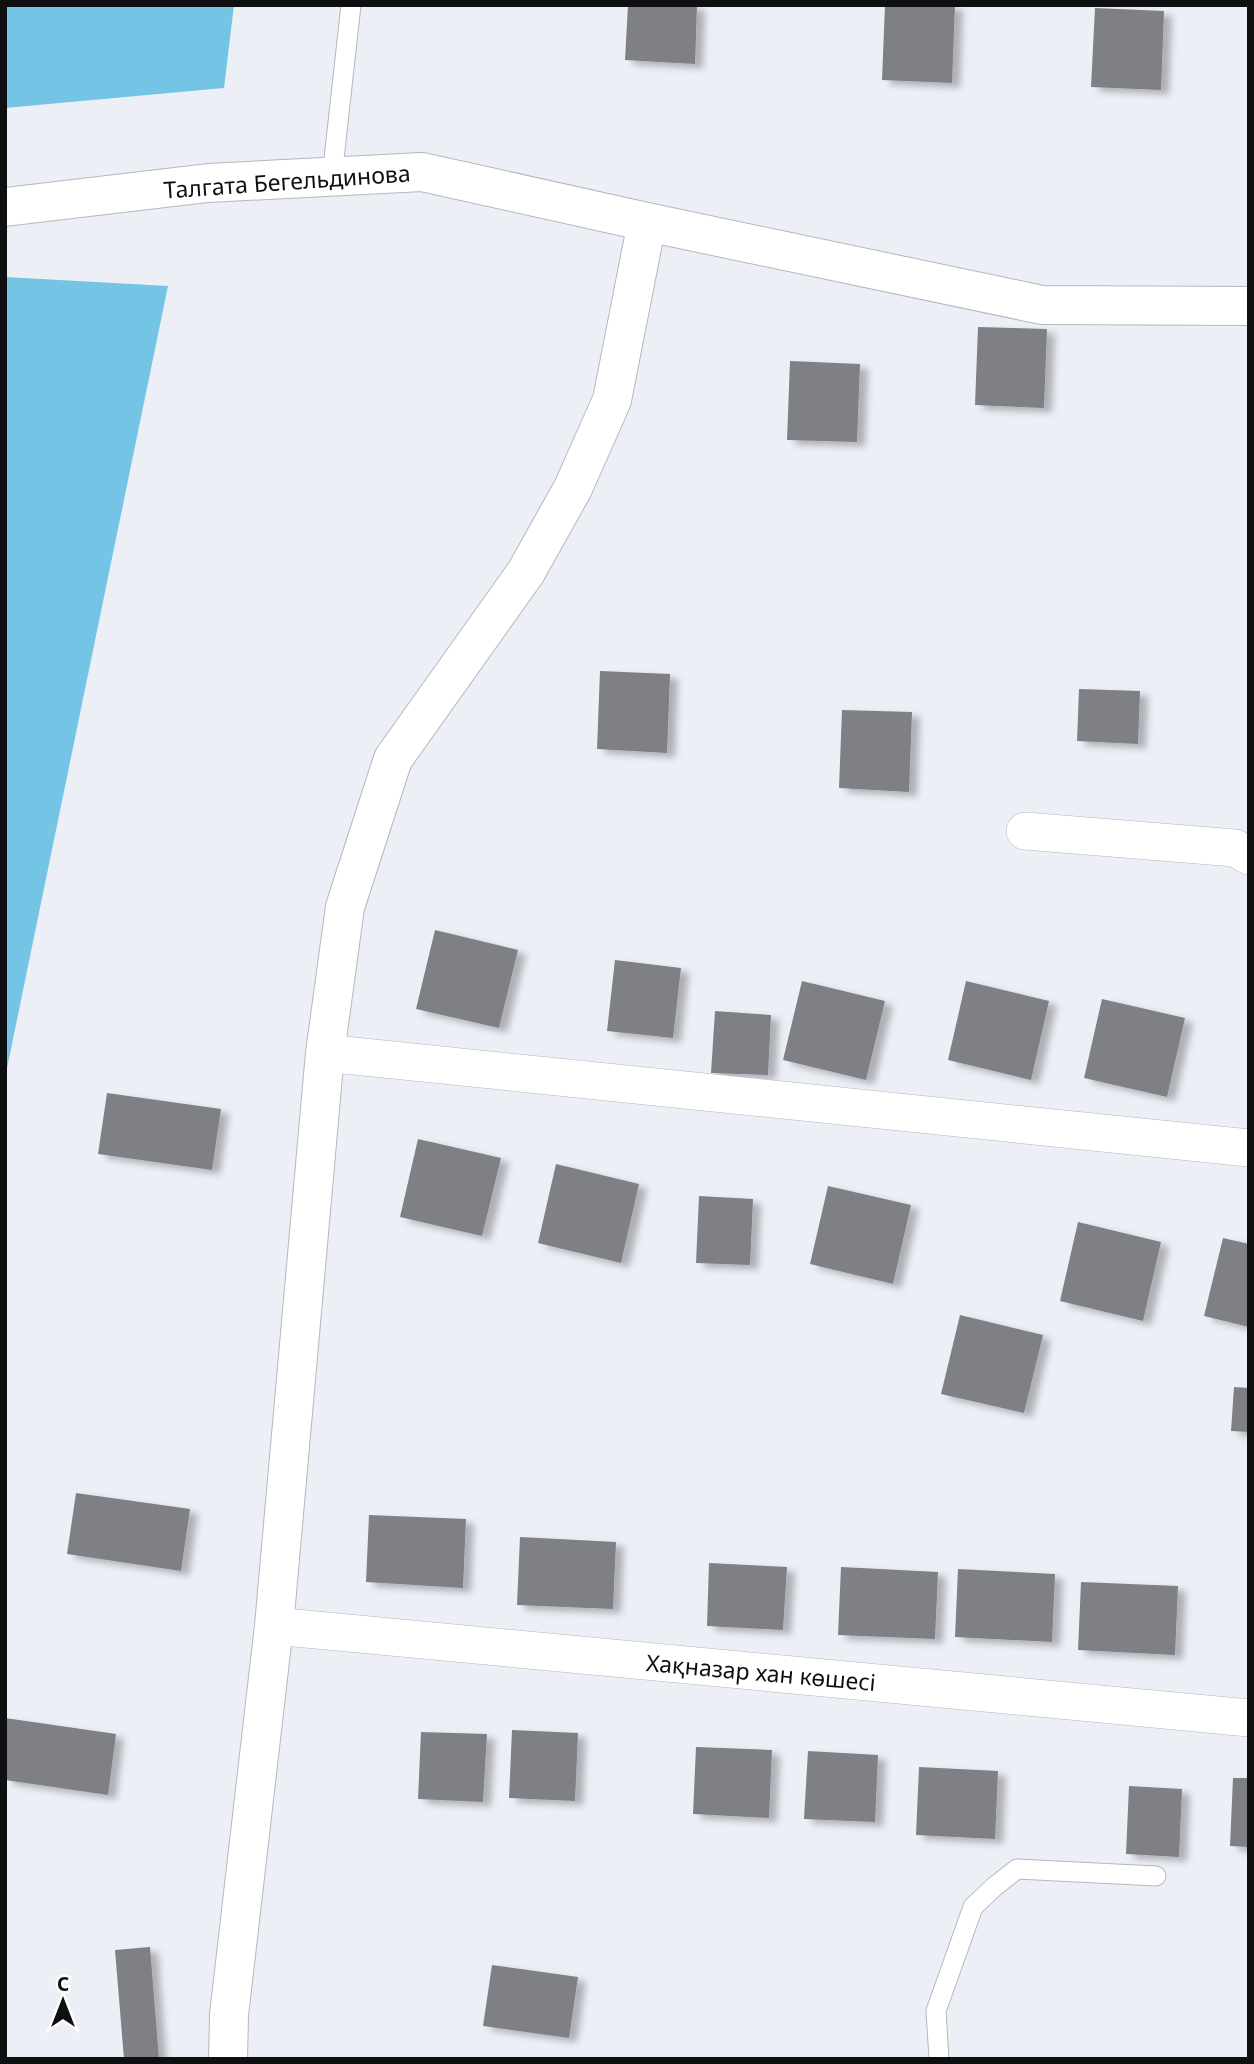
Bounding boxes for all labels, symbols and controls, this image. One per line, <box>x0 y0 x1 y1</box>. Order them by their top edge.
street label: Талгата Бегельдинова <box>162 156 412 206</box>
street label: Хақназар хан көшесі <box>645 1646 877 1698</box>
north arrow <box>28 1966 98 2036</box>
text: С <box>57 1971 69 1997</box>

